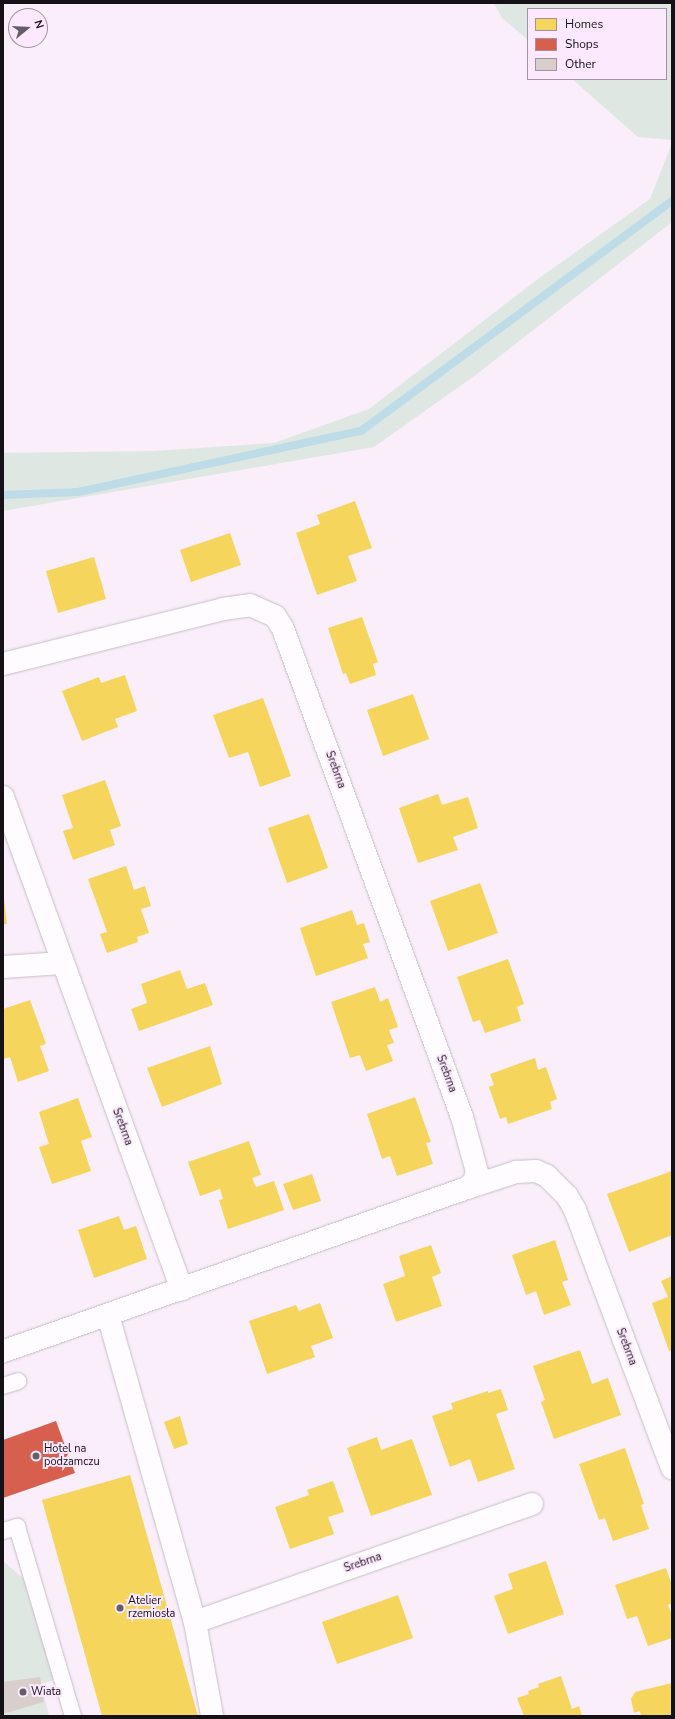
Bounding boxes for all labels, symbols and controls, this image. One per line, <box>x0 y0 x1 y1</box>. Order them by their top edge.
north arrow <box>8 8 48 48</box>
legend <box>527 8 667 80</box>
text: Homes <box>565 16 603 32</box>
text: N <box>31 18 47 31</box>
text: Shops <box>565 36 599 52</box>
text: Other <box>565 56 596 72</box>
street label: Srebrna <box>322 749 348 791</box>
street label: Srebrna <box>433 1053 459 1095</box>
street label: Srebrna <box>109 1106 135 1148</box>
street label: Srebrna <box>613 1326 639 1368</box>
place label: Hotel na podzamczu <box>44 1443 100 1469</box>
marker: Hotel na podzamczu <box>31 1451 41 1461</box>
street label: Srebrna <box>342 1550 384 1576</box>
place label: Atelier rzemiosła <box>128 1595 175 1621</box>
marker: Atelier rzemiosła <box>115 1603 125 1613</box>
place label: Wiata <box>31 1685 61 1699</box>
marker: Wiata <box>18 1687 28 1697</box>

